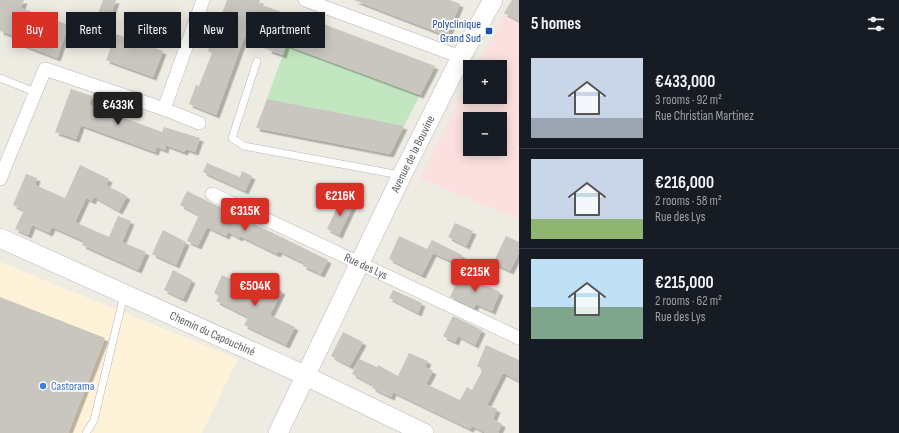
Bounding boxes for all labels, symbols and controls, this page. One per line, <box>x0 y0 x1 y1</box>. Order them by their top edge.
chip: Buy <box>12 12 58 48</box>
chip: Rent <box>66 12 116 48</box>
chip: Filters <box>124 12 181 48</box>
chip: New <box>189 12 238 48</box>
chip: Apartment <box>246 12 325 48</box>
icon: filters <box>865 13 887 35</box>
text: 5 homes <box>531 14 581 34</box>
place label: Polyclinique Grand Sud <box>432 17 481 46</box>
marker: Polyclinique Grand Sud <box>484 26 494 36</box>
map controls <box>463 60 507 156</box>
button: + <box>463 60 507 104</box>
text: €433,000 <box>655 72 715 92</box>
icon: home <box>563 74 611 122</box>
pin: €433K <box>90 92 146 126</box>
text: 3 rooms · 92 m² <box>655 92 722 108</box>
text: €433K <box>102 97 134 113</box>
text: Rue Christian Martinez <box>655 108 754 124</box>
button: − <box>463 112 507 156</box>
street label: Avenue de la Bouvine <box>387 113 438 196</box>
text: €216,000 <box>655 173 714 193</box>
icon: home <box>563 175 611 223</box>
pin: €216K <box>312 183 368 217</box>
text: €216K <box>325 188 355 204</box>
text: 2 rooms · 58 m² <box>655 193 722 209</box>
pin: €315K <box>217 198 273 232</box>
text: €315K <box>230 203 260 219</box>
text: Rue des Lys <box>655 209 705 225</box>
street label: Rue des Lys <box>342 250 390 283</box>
pin: €215K <box>447 259 503 293</box>
text: €215K <box>460 264 490 280</box>
pin: €504K <box>227 273 283 307</box>
text: €215,000 <box>655 273 714 293</box>
icon: home <box>563 275 611 323</box>
text: €504K <box>239 278 271 294</box>
text: 2 rooms · 62 m² <box>655 293 722 309</box>
street label: Chemin du Capouchiné <box>167 308 258 359</box>
text: Rue des Lys <box>655 309 705 325</box>
place label: Castorama <box>51 379 95 394</box>
marker: Castorama <box>38 381 48 391</box>

